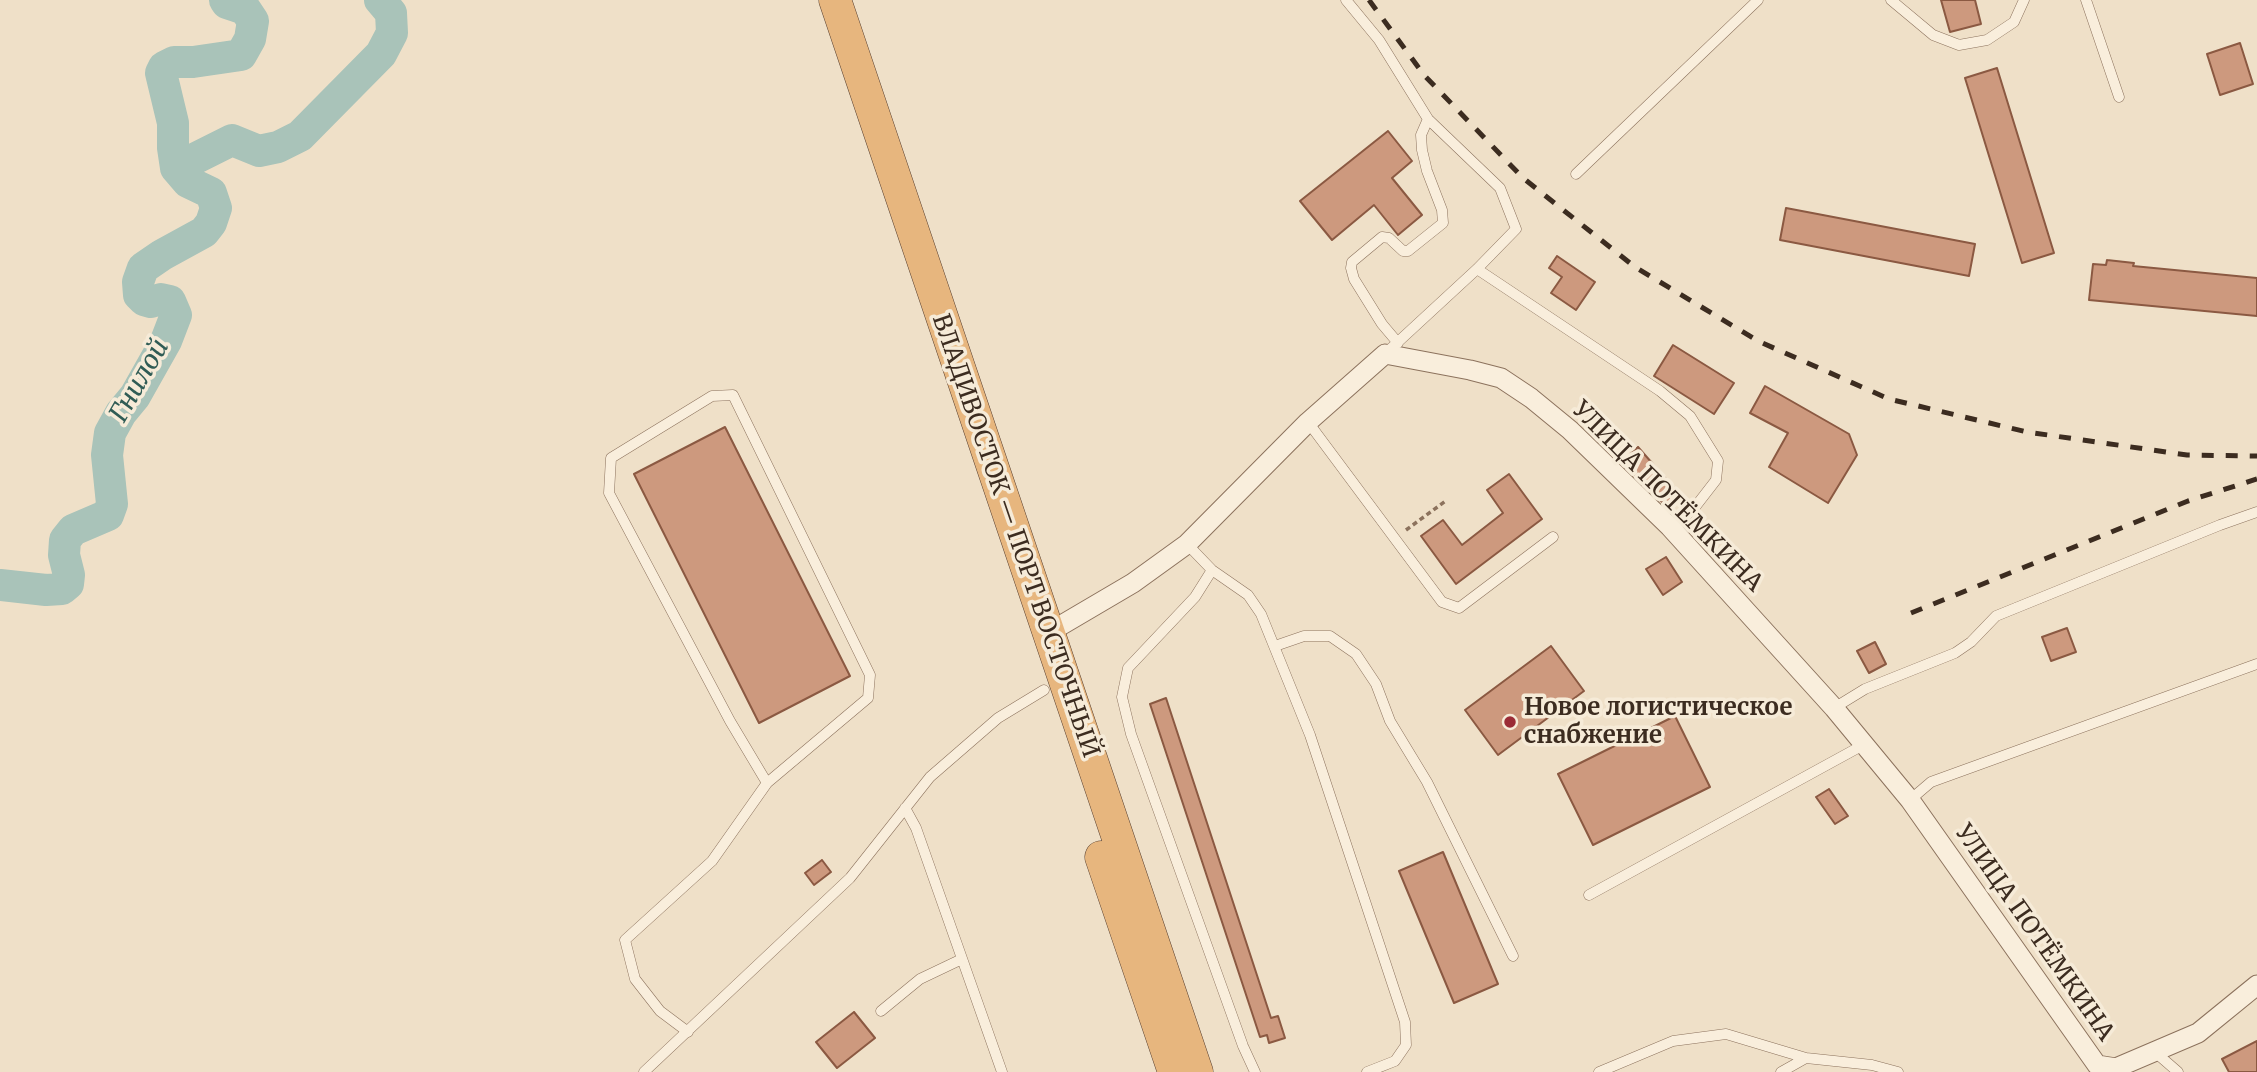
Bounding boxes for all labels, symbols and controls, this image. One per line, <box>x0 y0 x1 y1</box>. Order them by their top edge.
street label: ВЛАДИВОСТОК — ПОРТ ВОСТОЧНЫЙ <box>925 310 1105 762</box>
water label: Гнилой <box>104 334 176 428</box>
street label: УЛИЦА ПОТЁМКИНА <box>1566 396 1768 598</box>
place label: Новое логистическое снабжение <box>1524 694 1792 750</box>
marker: Новое логистическое снабжение <box>1502 714 1518 730</box>
street label: УЛИЦА ПОТЁМКИНА <box>1948 819 2120 1047</box>

